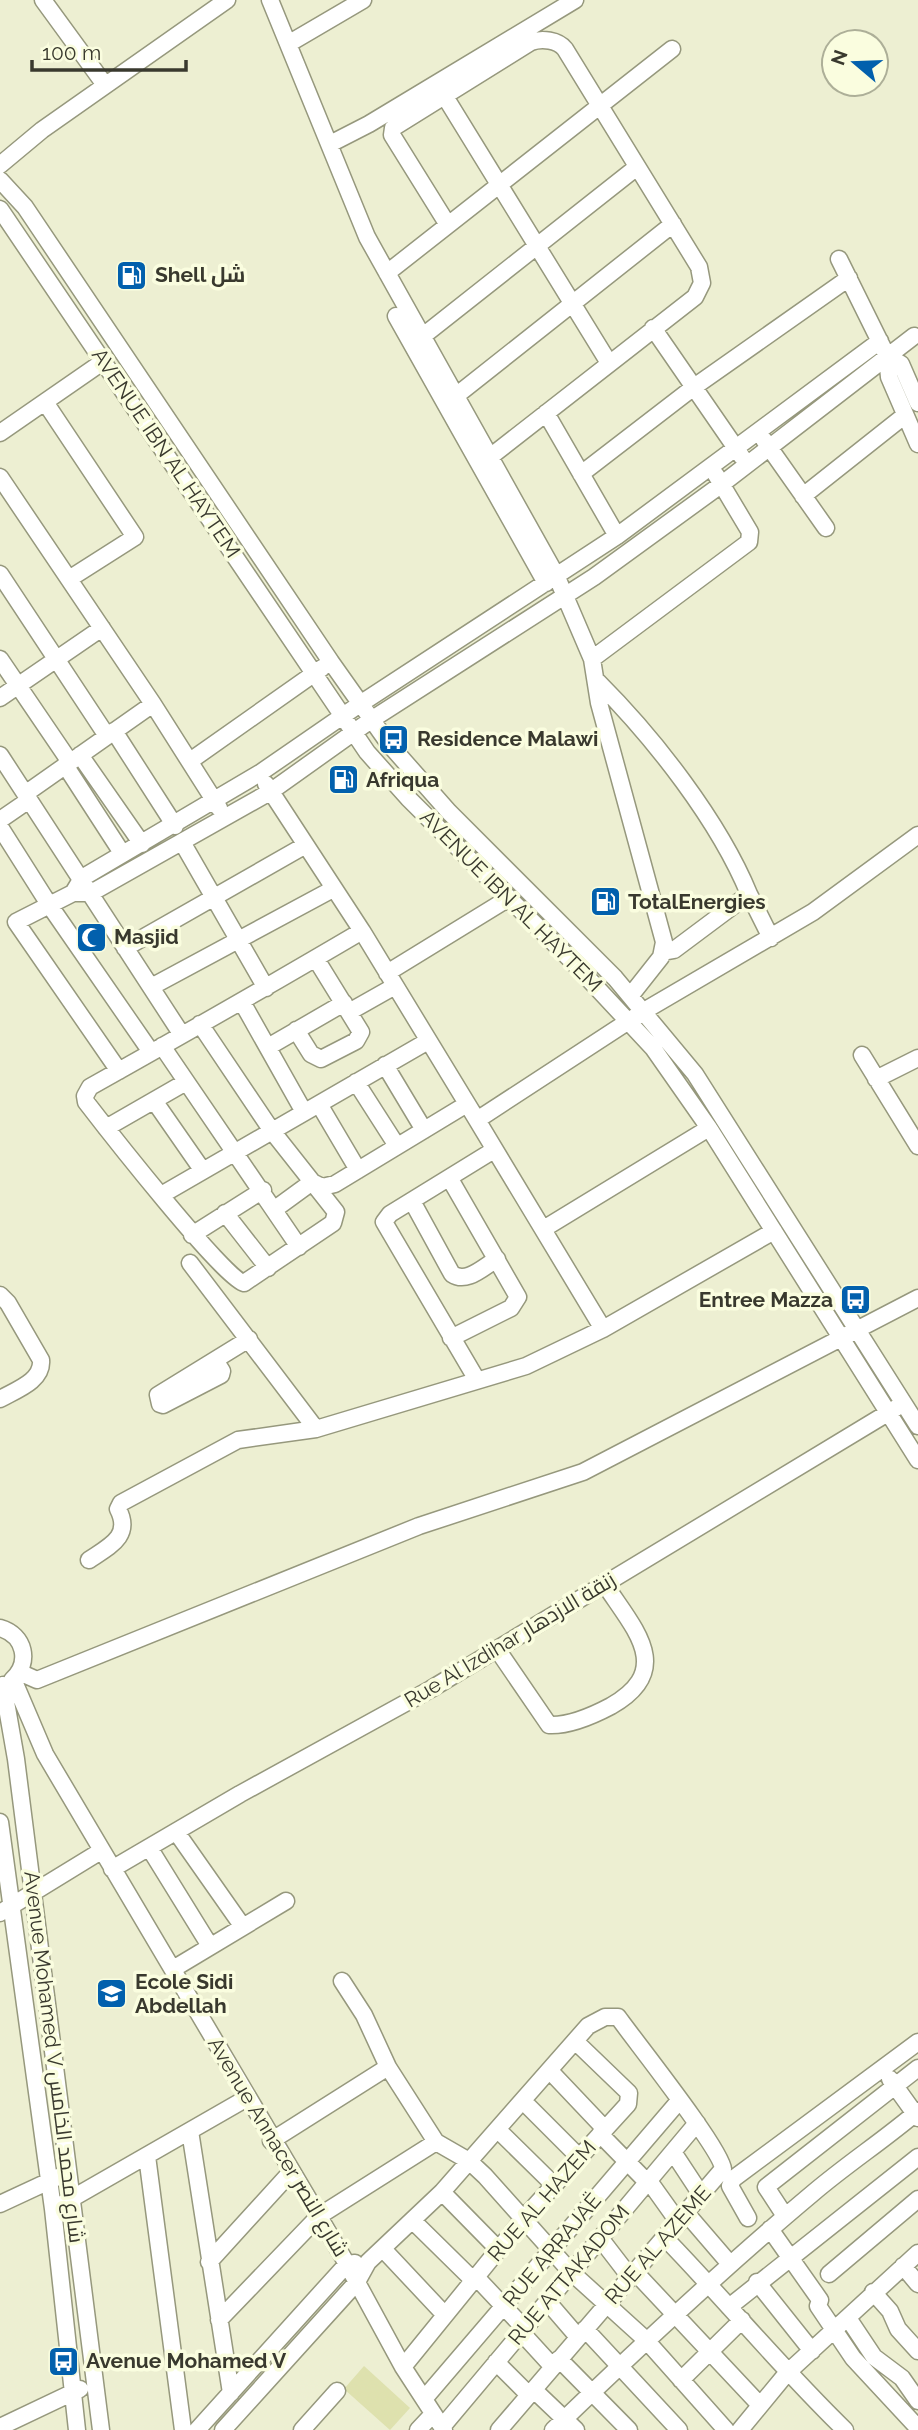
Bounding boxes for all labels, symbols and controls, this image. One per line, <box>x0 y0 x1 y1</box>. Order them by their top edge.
scale bar <box>32 28 186 72</box>
north arrow <box>820 28 890 98</box>
text: 100 m <box>42 40 101 65</box>
text: N <box>826 47 852 68</box>
fuel station icon: Shell شل <box>115 258 149 292</box>
place label: Shell شل <box>155 262 245 287</box>
street label: AVENUE IBN AL HAYTEM <box>87 343 246 562</box>
bus stop icon: Residence Malawi <box>377 722 411 756</box>
place label: Residence Malawi <box>417 726 598 751</box>
fuel station icon: Afriqua <box>326 763 360 797</box>
place label: Afriqua <box>366 767 439 792</box>
street label: AVENUE IBN AL HAYTEM <box>415 804 608 997</box>
fuel station icon: TotalEnergies <box>588 885 622 919</box>
place label: TotalEnergies <box>628 889 766 914</box>
mosque icon: Masjid <box>74 920 108 954</box>
place label: Masjid <box>114 924 179 949</box>
bus stop icon: Entree Mazza <box>839 1283 873 1317</box>
place label: Entree Mazza <box>699 1287 833 1312</box>
street label: Rue Al Izdihar زنقة الازدهار <box>400 1567 620 1713</box>
street label: Avenue Mohamed V شارع محمد الخامس <box>17 1870 90 2245</box>
place label: Ecole Sidi Abdellah <box>135 1969 233 2018</box>
school or university icon: Ecole Sidi Abdellah <box>95 1977 129 2011</box>
street label: Avenue Annacer شارع النصر <box>201 2032 354 2262</box>
street label: RUE AL HAZEM <box>482 2135 601 2266</box>
street label: RUE AL AZEME <box>599 2180 716 2309</box>
street label: RUE ARRAJAË <box>497 2188 606 2311</box>
street label: RUE ATTAKADOM <box>503 2200 634 2350</box>
bus stop icon: Avenue Mohamed V <box>46 2344 80 2378</box>
place label: Avenue Mohamed V <box>86 2348 287 2373</box>

